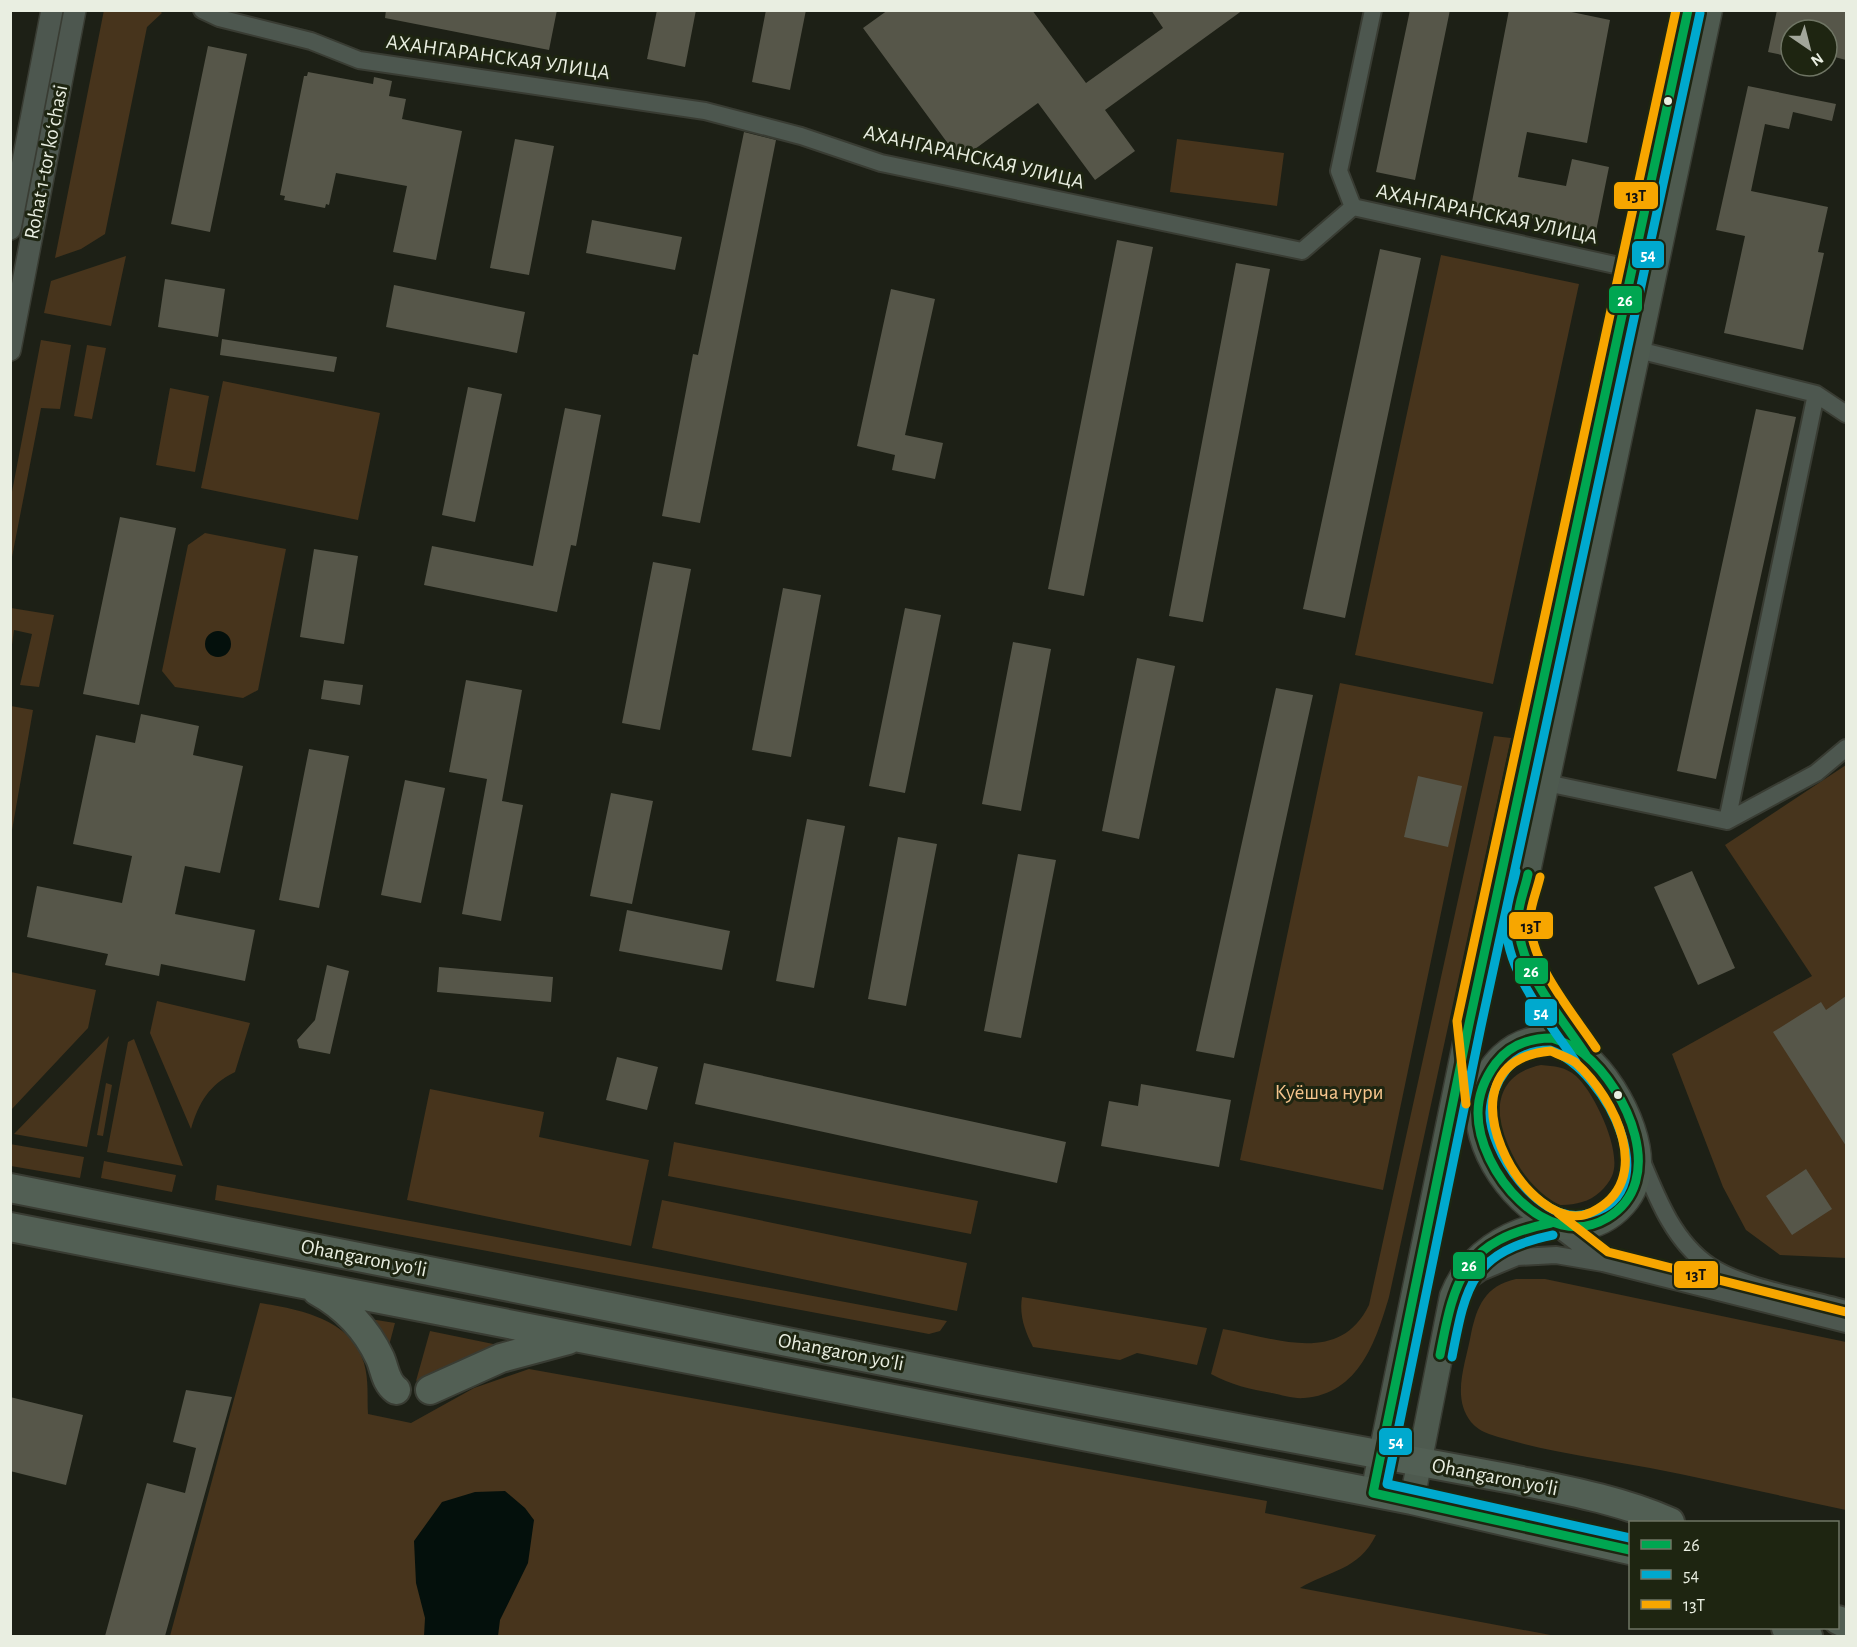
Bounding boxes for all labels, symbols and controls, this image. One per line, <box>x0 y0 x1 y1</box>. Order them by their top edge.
north arrow <box>1779 18 1839 78</box>
street label: АХАНГАРАНСКАЯ УЛИЦА <box>385 31 611 83</box>
text: N <box>1808 50 1826 69</box>
street label: Rohat 1-tor koʻchasi <box>21 83 71 241</box>
unlabelled marker <box>1662 95 1674 107</box>
street label: АХАНГАРАНСКАЯ УЛИЦА <box>862 121 1086 193</box>
street label: АХАНГАРАНСКАЯ УЛИЦА <box>1374 180 1600 248</box>
line badge: 13Т <box>1613 181 1659 210</box>
text: 13Т <box>1626 188 1646 204</box>
line badge: 54 <box>1631 240 1665 269</box>
text: 54 <box>1641 247 1655 263</box>
line badge: 26 <box>1608 285 1643 314</box>
text: 26 <box>1617 293 1633 309</box>
line badge: 13Т <box>1508 911 1554 940</box>
text: 13Т <box>1521 919 1541 935</box>
line badge: 26 <box>1514 957 1549 985</box>
text: 26 <box>1523 964 1539 980</box>
line badge: 54 <box>1524 998 1558 1027</box>
text: 54 <box>1534 1005 1548 1021</box>
park label: Куёшча нури <box>1274 1082 1384 1103</box>
unlabelled marker <box>1612 1089 1624 1101</box>
street label: Ohangaron yoʻli <box>299 1235 429 1281</box>
line badge: 26 <box>1452 1251 1486 1280</box>
text: 26 <box>1461 1258 1477 1274</box>
line badge: 13Т <box>1673 1260 1719 1289</box>
text: 13Т <box>1686 1267 1706 1283</box>
street label: Ohangaron yoʻli <box>776 1329 906 1375</box>
line badge: 54 <box>1378 1427 1413 1456</box>
text: 54 <box>1389 1434 1403 1450</box>
street label: Ohangaron yoʻli <box>1430 1454 1560 1500</box>
legend <box>1629 1521 1839 1629</box>
text: 26 <box>1683 1537 1700 1555</box>
text: 54 <box>1683 1567 1700 1585</box>
text: 13Т <box>1683 1597 1706 1615</box>

